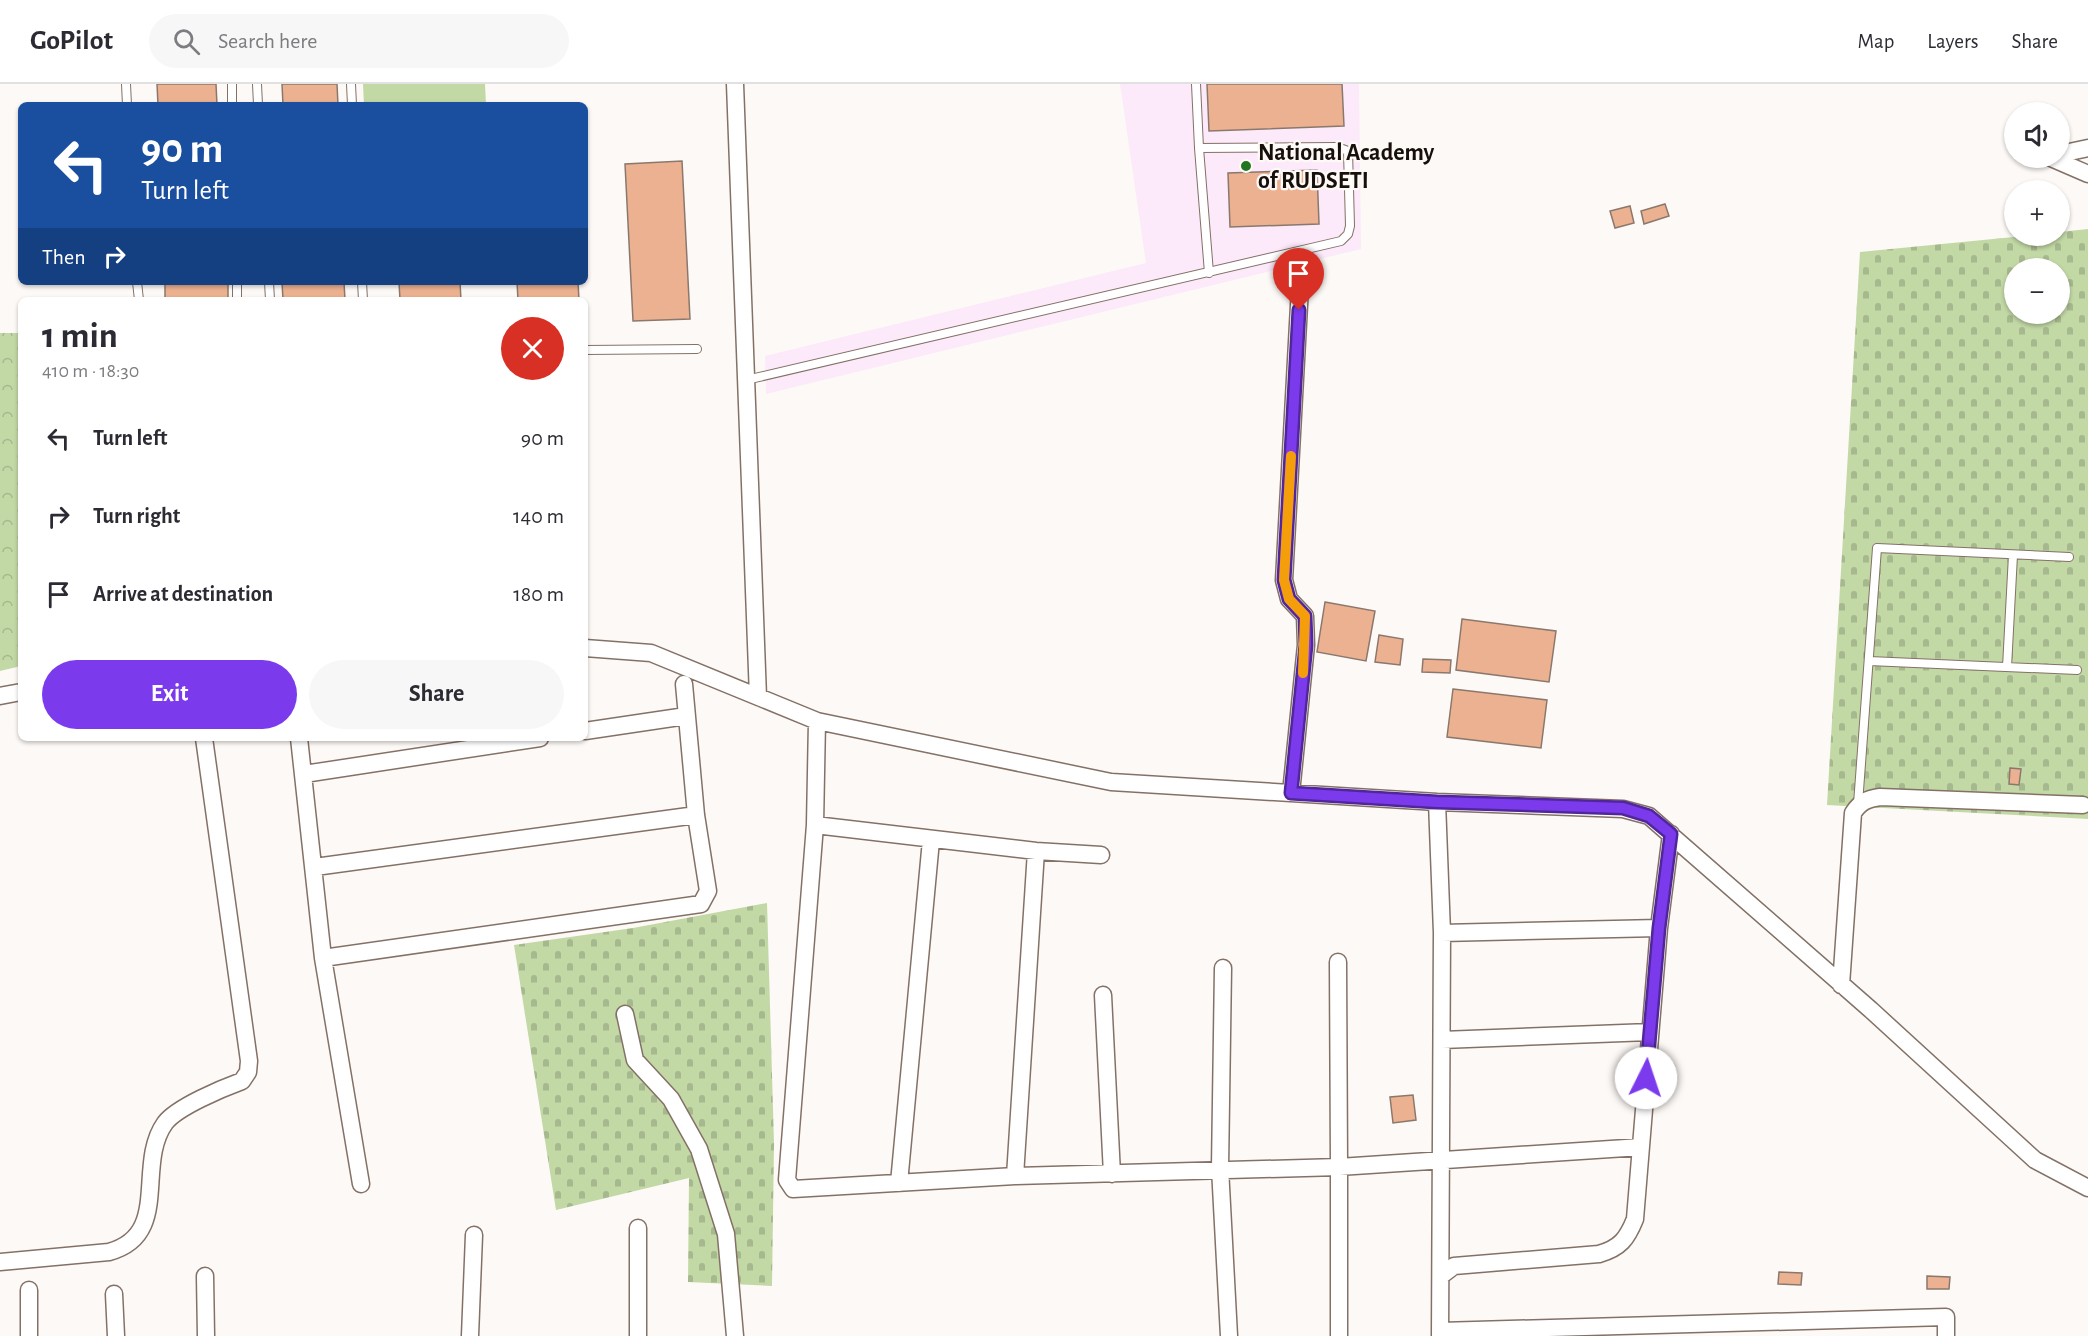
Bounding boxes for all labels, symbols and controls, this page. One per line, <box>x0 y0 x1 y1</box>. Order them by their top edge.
search box <box>149 14 569 68</box>
icon: search <box>170 25 203 58</box>
text: GoPilot <box>30 27 113 55</box>
text: Search here <box>218 30 318 52</box>
text: Map <box>1858 31 1894 52</box>
text: Layers <box>1927 31 1978 52</box>
text: Share <box>2011 31 2058 52</box>
map controls <box>2004 102 2070 324</box>
button: sound <box>2004 102 2070 168</box>
icon: left <box>42 126 120 204</box>
text: 90 m <box>141 128 223 170</box>
place label: National Academy of RUDSETI <box>1258 141 1435 193</box>
marker: National Academy of RUDSETI <box>1239 159 1253 173</box>
text: Turn left <box>141 177 229 204</box>
button: + <box>2004 180 2070 246</box>
icon: right <box>98 240 131 273</box>
text: Then <box>42 246 86 268</box>
pin <box>1273 248 1324 310</box>
icon: arrive <box>1282 257 1315 290</box>
button: − <box>2004 258 2070 324</box>
button: close <box>501 317 564 380</box>
text: 1 min <box>42 318 118 354</box>
text: 410 m · 18:30 <box>42 361 139 381</box>
icon: left <box>42 422 75 455</box>
text: Turn left <box>93 427 167 449</box>
text: 90 m <box>521 427 564 449</box>
icon: right <box>42 500 75 533</box>
text: Turn right <box>93 505 180 527</box>
text: 140 m <box>513 505 564 527</box>
icon: arrive <box>42 578 75 611</box>
text: Arrive at destination <box>93 583 273 605</box>
text: 180 m <box>513 583 564 605</box>
button: Exit <box>42 660 297 729</box>
button: Share <box>309 660 564 729</box>
position arrow <box>1614 1046 1678 1110</box>

